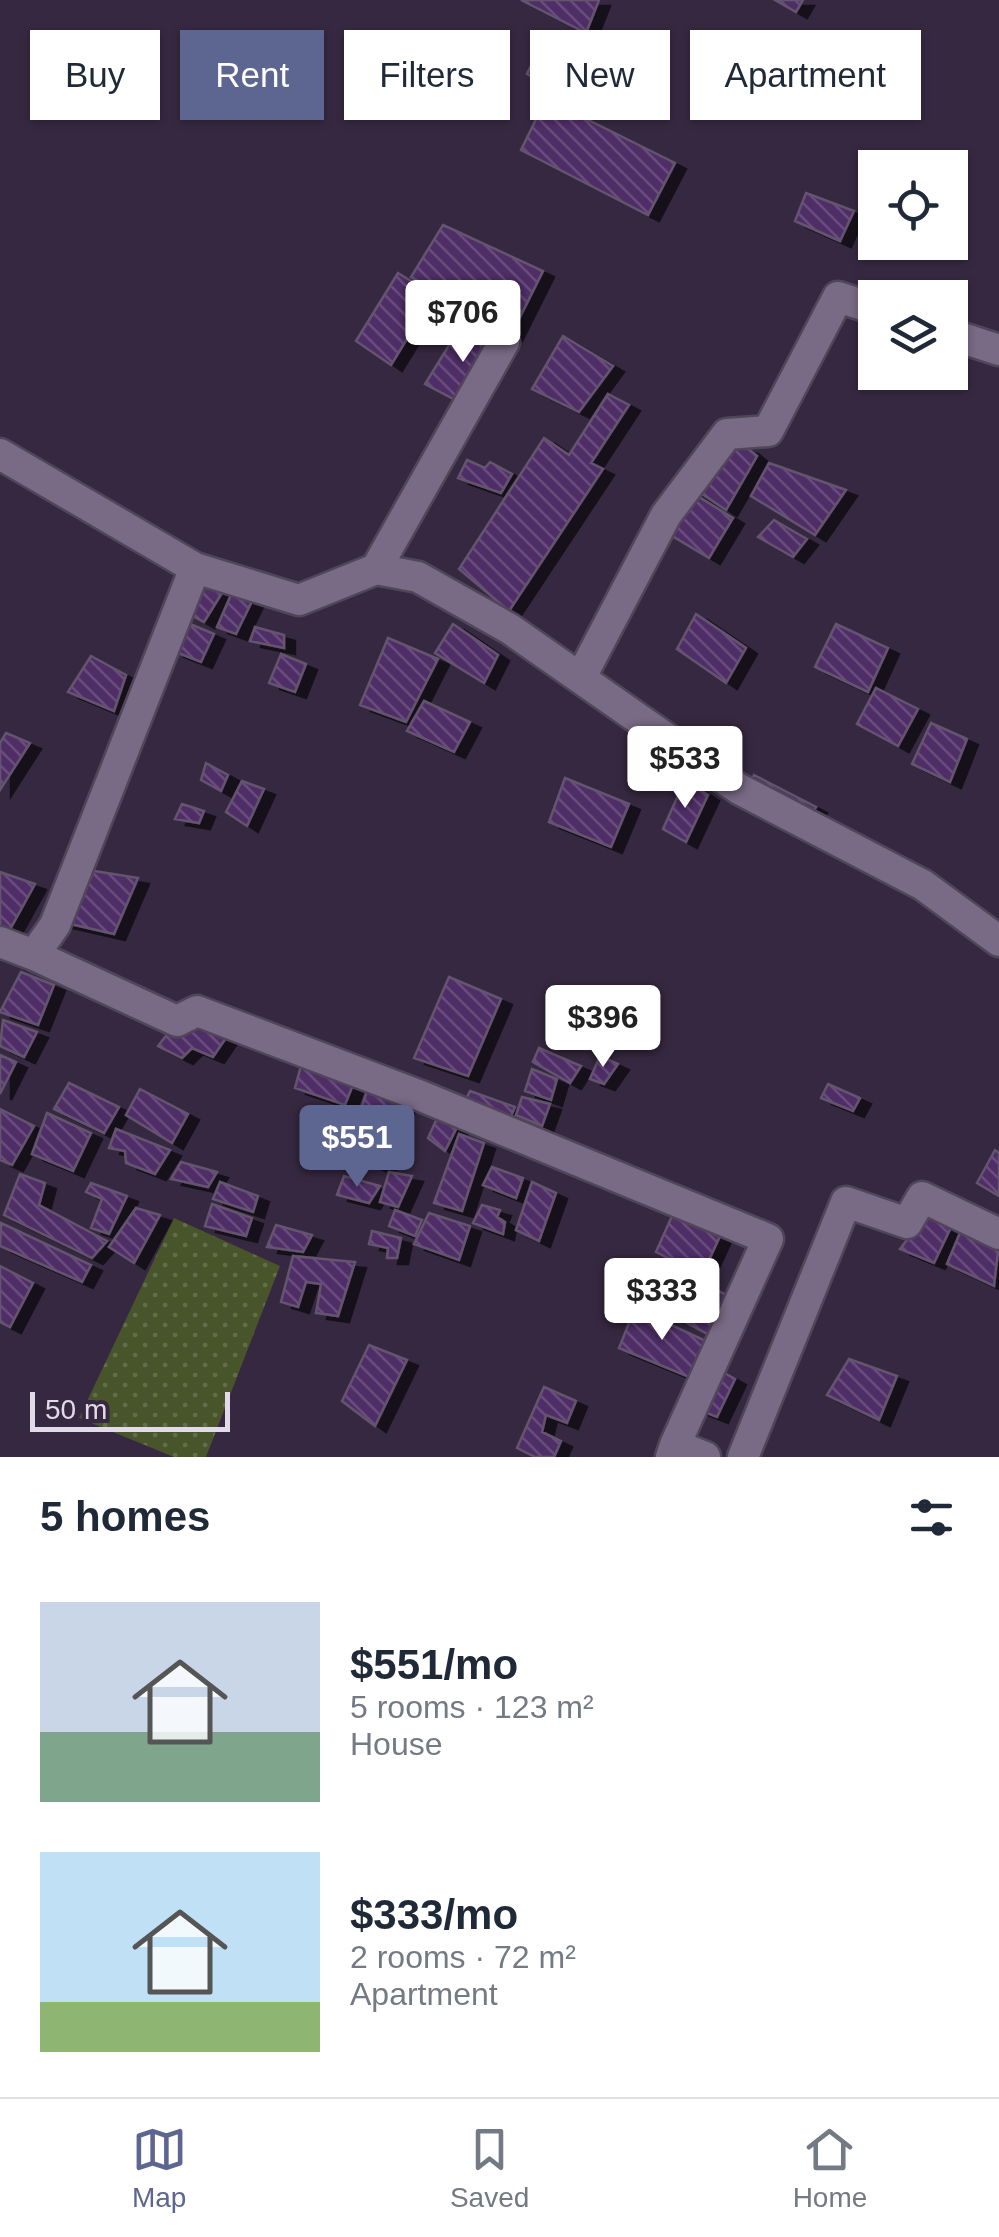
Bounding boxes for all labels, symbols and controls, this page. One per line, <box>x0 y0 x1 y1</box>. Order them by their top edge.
chip: Buy <box>30 30 160 120</box>
chip: Rent <box>180 30 324 120</box>
chip: Filters <box>344 30 510 120</box>
chip: New <box>530 30 670 120</box>
chip: Apartment <box>690 30 921 120</box>
map controls <box>858 150 968 390</box>
button: locate <box>858 150 968 260</box>
pin: $706 <box>404 280 522 365</box>
button: layers <box>858 280 968 390</box>
text: $706 <box>427 294 499 330</box>
pin: $533 <box>626 726 744 811</box>
text: $533 <box>649 740 721 776</box>
pin: $396 <box>544 985 662 1070</box>
text: $396 <box>567 999 639 1035</box>
pin: $551 <box>298 1105 416 1190</box>
text: $551 <box>321 1119 393 1155</box>
pin: $333 <box>603 1258 721 1343</box>
text: $333 <box>626 1272 698 1308</box>
scale bar <box>30 1387 230 1432</box>
text: 50 m <box>45 1394 107 1425</box>
icon: filters <box>904 1490 959 1545</box>
text: 5 homes <box>40 1493 210 1540</box>
text: $551/mo <box>350 1641 518 1688</box>
icon: home <box>120 1642 240 1762</box>
text: 5 rooms · 123 m² <box>350 1689 594 1725</box>
text: House <box>350 1726 443 1762</box>
text: $333/mo <box>350 1891 518 1938</box>
icon: home <box>120 1892 240 2012</box>
text: 2 rooms · 72 m² <box>350 1939 576 1975</box>
text: Apartment <box>350 1976 498 2012</box>
tab: Map <box>132 2122 187 2214</box>
tab: Saved <box>450 2122 529 2214</box>
tab: Home <box>793 2122 867 2214</box>

